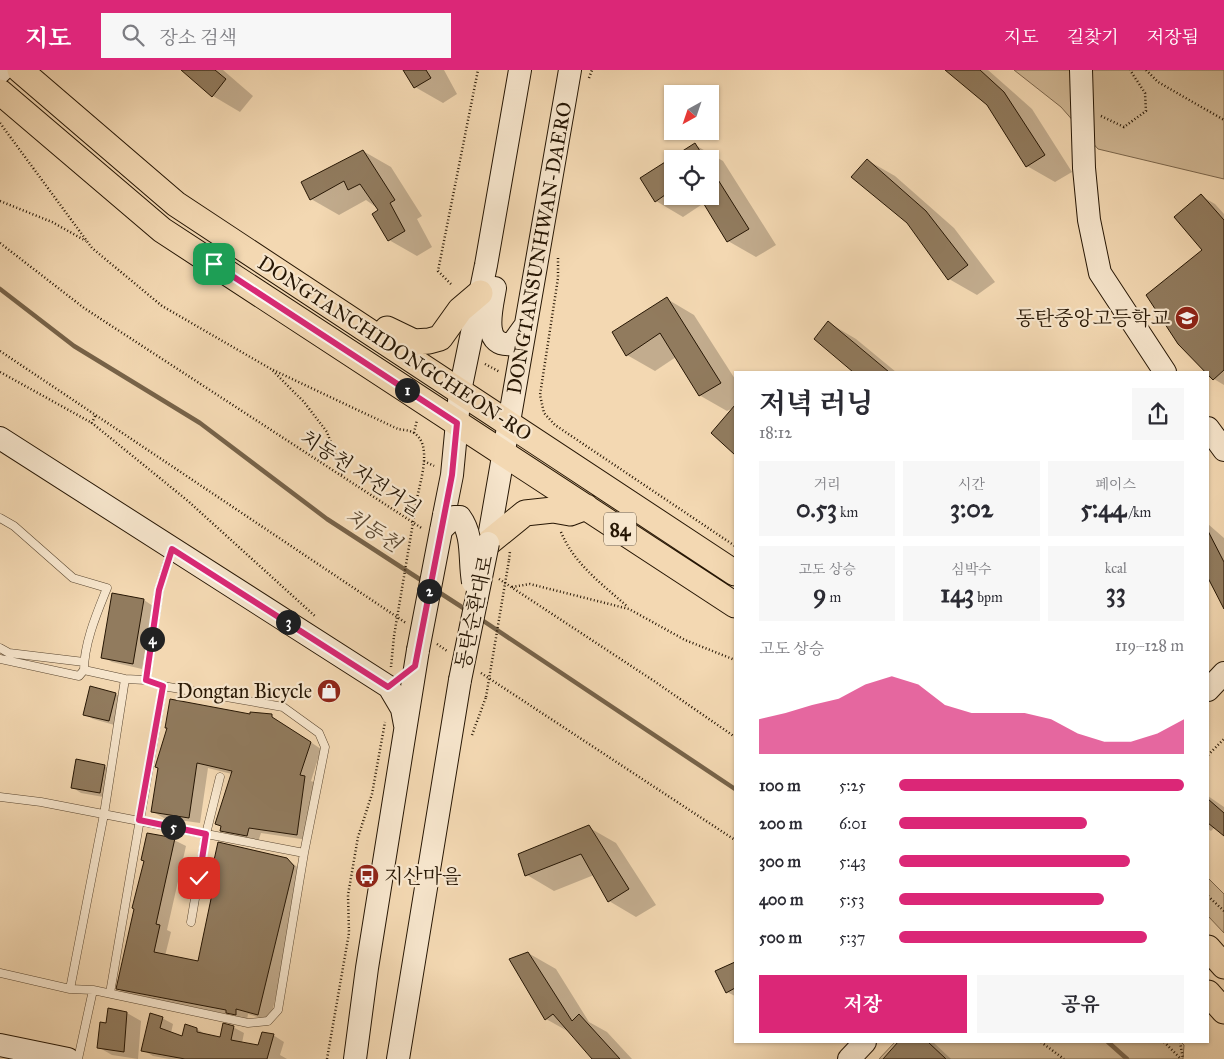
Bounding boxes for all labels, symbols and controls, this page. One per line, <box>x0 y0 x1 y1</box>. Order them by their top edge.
search box <box>101 13 451 58</box>
icon: search <box>119 21 147 49</box>
text: 지도 <box>25 23 71 53</box>
text: 장소 검색 <box>159 26 237 49</box>
text: 지도 <box>1004 26 1039 48</box>
text: 길찾기 <box>1067 26 1119 48</box>
text: 저장됨 <box>1147 26 1199 48</box>
north arrow <box>664 85 719 140</box>
map controls <box>664 85 719 205</box>
street label: DONGTANSUNHWAN-DAERO <box>501 100 577 396</box>
button: locate <box>664 150 719 205</box>
pin <box>193 243 235 285</box>
icon: arrive <box>200 250 228 278</box>
street label: DONGTANCHIDONGCHEON-RO <box>254 250 536 446</box>
school or university icon: 동탄중앙고등학교 <box>1174 305 1200 331</box>
place label: 동탄중앙고등학교 <box>1015 306 1171 330</box>
pin: 1 <box>394 378 420 402</box>
text: 1 <box>405 382 410 399</box>
text: 저녁 러닝 <box>759 386 873 421</box>
button: share <box>1132 388 1184 440</box>
text: 18:12 <box>759 423 792 442</box>
street label: 치동천 자전거길 <box>296 425 426 521</box>
text: 거리 <box>814 476 841 493</box>
text: 시간 <box>958 476 985 493</box>
text: 페이스 <box>1096 476 1136 493</box>
text: 0.53 <box>796 493 837 524</box>
text: 3:02 <box>950 493 993 524</box>
text: 5:44 <box>1080 493 1126 524</box>
water label: 치동천 <box>340 503 407 558</box>
text: km <box>837 504 858 521</box>
text: /km <box>1126 504 1151 521</box>
road number: 84 <box>604 512 636 546</box>
street label: 동탄순환대로 <box>450 553 498 671</box>
text: kcal <box>1105 560 1127 577</box>
text: 고도 상승 <box>799 561 856 578</box>
text: 심박수 <box>951 561 992 578</box>
text: 33 <box>1106 577 1126 608</box>
pin: 2 <box>416 578 442 604</box>
text: 9 <box>813 578 826 609</box>
text: 143 <box>940 578 974 609</box>
text: 2 <box>426 583 433 600</box>
text: m <box>826 589 841 606</box>
text: bpm <box>974 589 1003 606</box>
pin: 3 <box>276 610 300 634</box>
text: 3 <box>286 614 291 631</box>
pin: 4 <box>140 626 164 652</box>
text: 4 <box>149 631 156 648</box>
text: 119–128 m <box>1115 636 1184 655</box>
text: 고도 상승 <box>759 639 824 658</box>
shop icon: Dongtan Bicycle <box>316 678 342 704</box>
place label: Dongtan Bicycle <box>177 679 312 704</box>
text: 100 m <box>759 776 801 795</box>
text: 5:25 <box>839 776 866 795</box>
pin: 5 <box>160 814 186 840</box>
text: 200 m <box>759 814 802 833</box>
text: 6:01 <box>839 814 867 833</box>
text: 5 <box>170 819 177 836</box>
text: 300 m <box>759 852 801 871</box>
text: 5:43 <box>839 852 866 871</box>
pin <box>178 857 220 899</box>
bus stop icon: 지산마을 <box>354 863 380 889</box>
icon: check <box>185 864 213 892</box>
place label: 지산마을 <box>384 864 461 888</box>
text: 400 m <box>759 890 803 909</box>
text: 5:53 <box>839 890 864 909</box>
text: 500 m <box>759 928 802 947</box>
text: 5:37 <box>839 928 865 947</box>
button: 저장 <box>759 975 967 1033</box>
button: 공유 <box>977 975 1184 1033</box>

